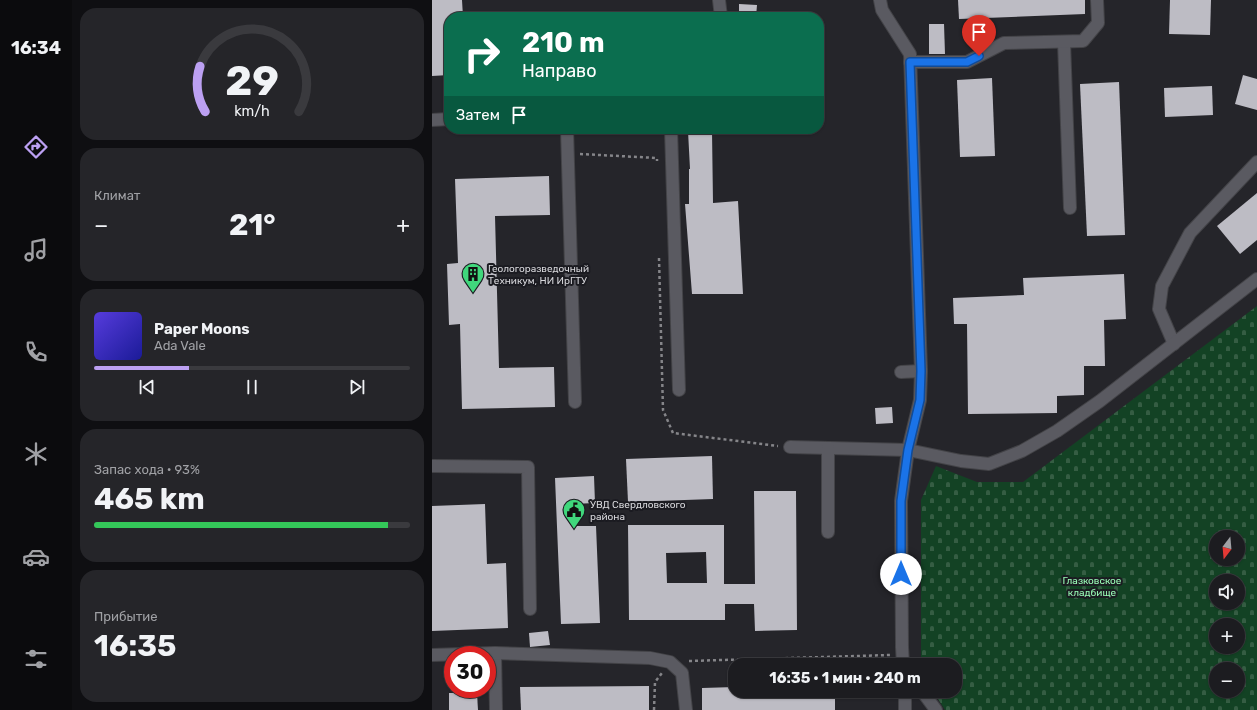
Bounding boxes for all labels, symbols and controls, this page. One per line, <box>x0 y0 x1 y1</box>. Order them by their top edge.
pin <box>962 15 996 56</box>
icon: arrive <box>968 21 990 43</box>
text: 210 m <box>522 26 605 59</box>
icon: right <box>456 28 508 80</box>
text: 16:34 <box>11 37 61 59</box>
text: 29 <box>225 56 279 105</box>
text: Направо <box>522 60 597 82</box>
text: km/h <box>234 103 270 120</box>
icon: arrive <box>508 104 530 126</box>
text: Затем <box>456 106 500 124</box>
icon: directions <box>22 133 50 161</box>
text: Климат <box>94 188 140 203</box>
text: 21° <box>229 207 276 243</box>
text: − <box>94 212 108 239</box>
text: + <box>396 212 410 239</box>
icon: music <box>22 236 50 264</box>
building icon: Геологоразведочный Техникум, НИ ИрГТУ <box>460 261 486 294</box>
place label: Геологоразведочный Техникум, НИ ИрГТУ <box>488 263 589 287</box>
text: Paper Moons <box>154 320 250 338</box>
icon: phone <box>22 338 50 366</box>
text: Ada Vale <box>154 338 206 353</box>
icon: previous <box>136 376 158 398</box>
icon: pause <box>241 376 263 398</box>
icon: next <box>346 376 368 398</box>
icon: climate <box>22 440 50 468</box>
text: Запас хода · 93% <box>94 462 200 477</box>
text: 465 km <box>94 481 205 517</box>
public building icon: УВД Свердловского района <box>561 497 587 530</box>
place label: УВД Свердловского района <box>590 499 686 523</box>
north arrow <box>1209 530 1245 566</box>
map controls <box>1209 530 1245 698</box>
icon: car <box>22 543 50 571</box>
position arrow <box>880 553 922 595</box>
button: sound <box>1209 574 1245 610</box>
park label: Глазковское кладбище <box>1063 575 1122 599</box>
text: Прибытие <box>94 609 158 624</box>
button: + <box>1209 618 1245 654</box>
text: 16:35 <box>94 628 176 664</box>
icon: filters <box>22 645 50 673</box>
speed limit sign: 30 <box>444 646 496 698</box>
button: − <box>1209 662 1245 698</box>
text: 16:35 · 1 мин · 240 m <box>769 669 921 687</box>

